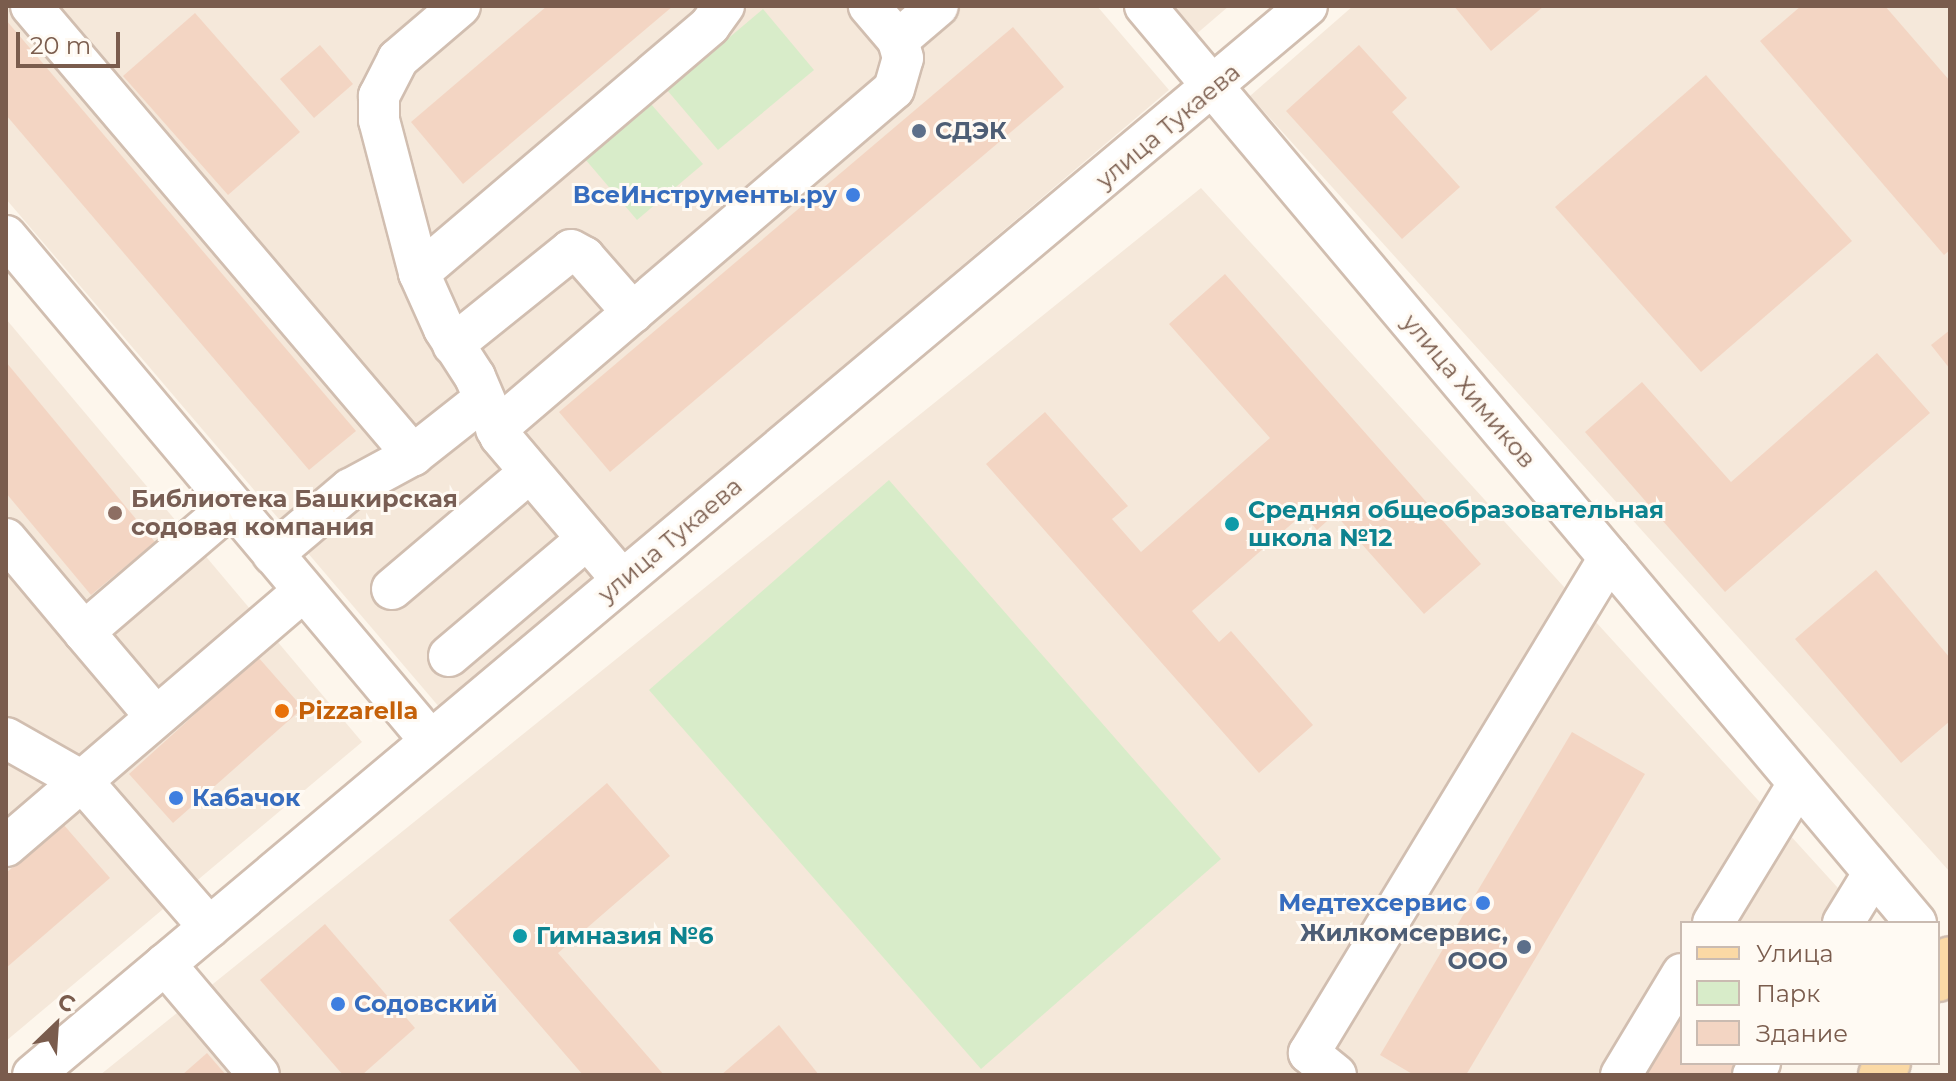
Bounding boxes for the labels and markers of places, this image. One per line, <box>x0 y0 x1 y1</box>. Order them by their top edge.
place label: СДЭК <box>935 117 1007 145</box>
marker: СДЭК <box>910 122 928 140</box>
place label: ВсеИнструменты.ру <box>573 181 837 209</box>
marker: ВсеИнструменты.ру <box>844 186 862 204</box>
place label: Библиотека Башкирская содовая компания <box>131 485 458 541</box>
place label: Средняя общеобразовательная школа №12 <box>1248 496 1664 552</box>
marker: Библиотека Башкирская содовая компания <box>106 504 124 522</box>
marker: Средняя общеобразовательная школа №12 <box>1223 515 1241 533</box>
place label: Pizzarella <box>298 697 418 725</box>
marker: Pizzarella <box>273 702 291 720</box>
place label: Кабачок <box>192 784 300 812</box>
marker: Кабачок <box>167 789 185 807</box>
place label: Медтехсервис <box>1278 889 1467 917</box>
marker: Медтехсервис <box>1474 894 1492 912</box>
place label: Жилкомсервис, ООО <box>1300 919 1508 975</box>
place label: Гимназия №6 <box>536 922 714 950</box>
marker: Гимназия №6 <box>511 927 529 945</box>
marker: Жилкомсервис, ООО <box>1515 938 1533 956</box>
place label: Содовский <box>354 990 498 1018</box>
marker: Содовский <box>329 995 347 1013</box>

